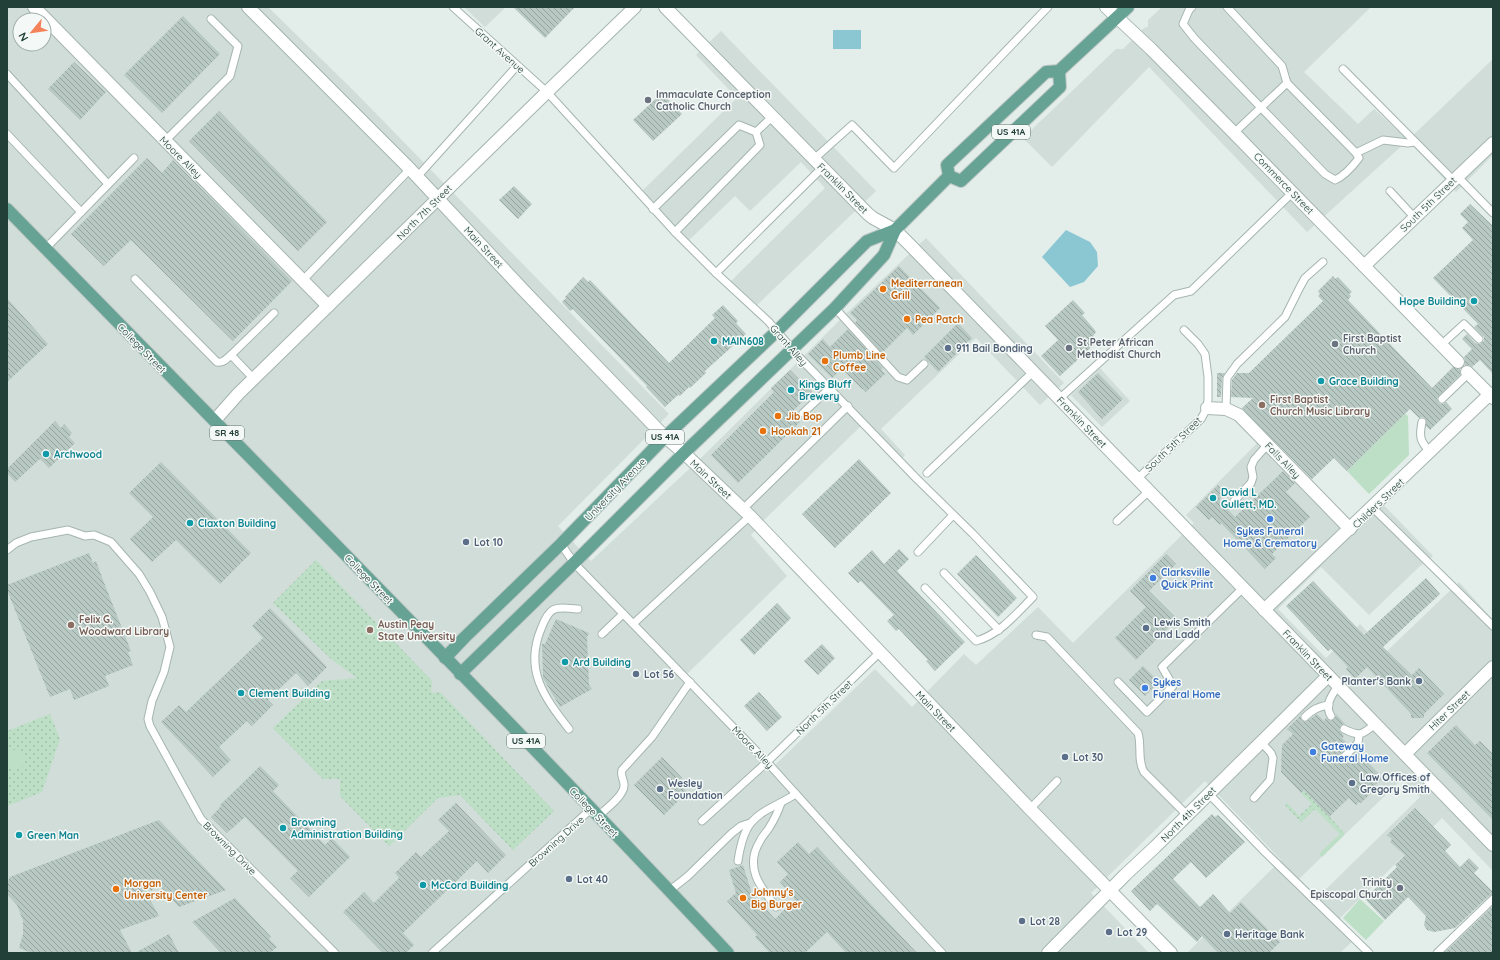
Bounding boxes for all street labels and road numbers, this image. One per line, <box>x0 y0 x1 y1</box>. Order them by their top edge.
street label: Grant Avenue <box>472 25 528 76</box>
road number: US 41A <box>992 125 1030 139</box>
street label: Moore Alley <box>157 133 205 181</box>
street label: Commerce Street <box>1251 150 1317 217</box>
street label: Franklin Street <box>814 160 871 217</box>
street label: South 5th Street <box>1397 174 1460 235</box>
street label: North 7th Street <box>394 181 455 243</box>
street label: Main Street <box>461 224 507 271</box>
street label: College Street <box>115 321 169 376</box>
street label: Grant Alley <box>767 322 810 369</box>
street label: Franklin Street <box>1054 394 1110 451</box>
street label: South 5th Street <box>1142 414 1205 475</box>
road number: SR 48 <box>210 426 244 440</box>
road number: US 41A <box>646 430 684 444</box>
street label: Falls Alley <box>1262 439 1303 481</box>
street label: University Avenue <box>582 455 649 524</box>
street label: Main Street <box>687 457 735 502</box>
street label: Childers Street <box>1350 475 1407 531</box>
street label: College Street <box>342 552 396 607</box>
street label: Franklin Street <box>1280 627 1336 684</box>
street label: North 5th Street <box>793 677 856 738</box>
street label: Hiter Street <box>1426 687 1473 733</box>
street label: Main Street <box>913 688 959 735</box>
street label: Moore Alley <box>729 723 776 772</box>
road number: US 41A <box>507 734 545 748</box>
street label: North 4th Street <box>1158 783 1219 845</box>
street label: College Street <box>567 785 621 840</box>
street label: Browning Drive <box>526 813 587 870</box>
street label: Browning Drive <box>200 819 259 878</box>

